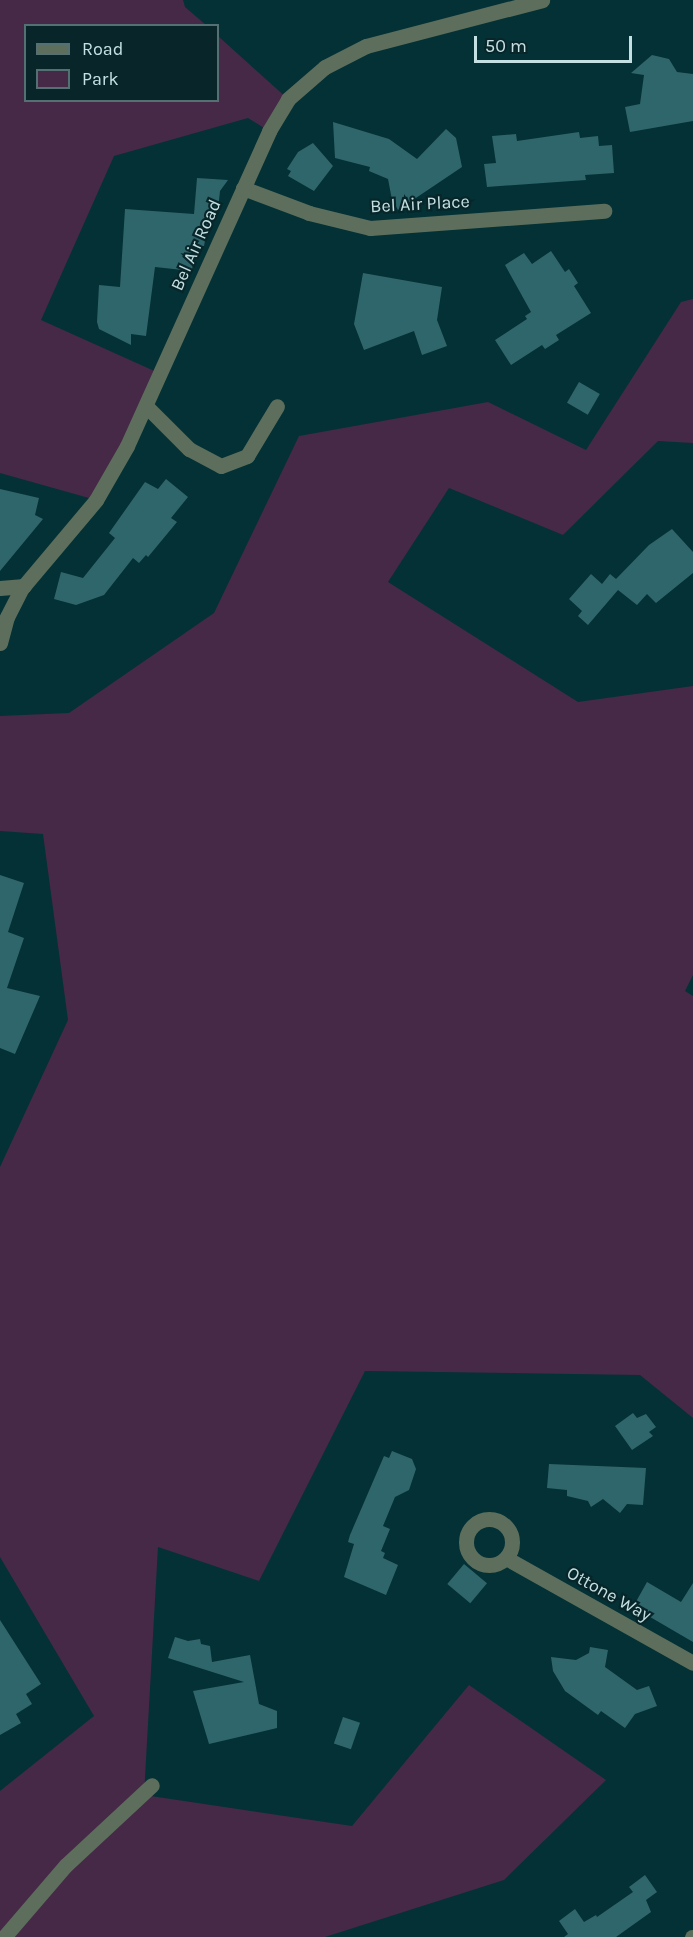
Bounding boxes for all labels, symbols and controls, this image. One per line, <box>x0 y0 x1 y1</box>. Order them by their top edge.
legend <box>24 24 219 102</box>
scale bar <box>477 24 634 62</box>
text: 50 m <box>485 35 527 57</box>
text: Road <box>82 38 123 60</box>
text: Park <box>82 68 119 90</box>
street label: Bel Air Place <box>370 191 470 217</box>
street label: Bel Air Road <box>166 196 226 294</box>
street label: Ottone Way <box>563 1562 655 1626</box>

